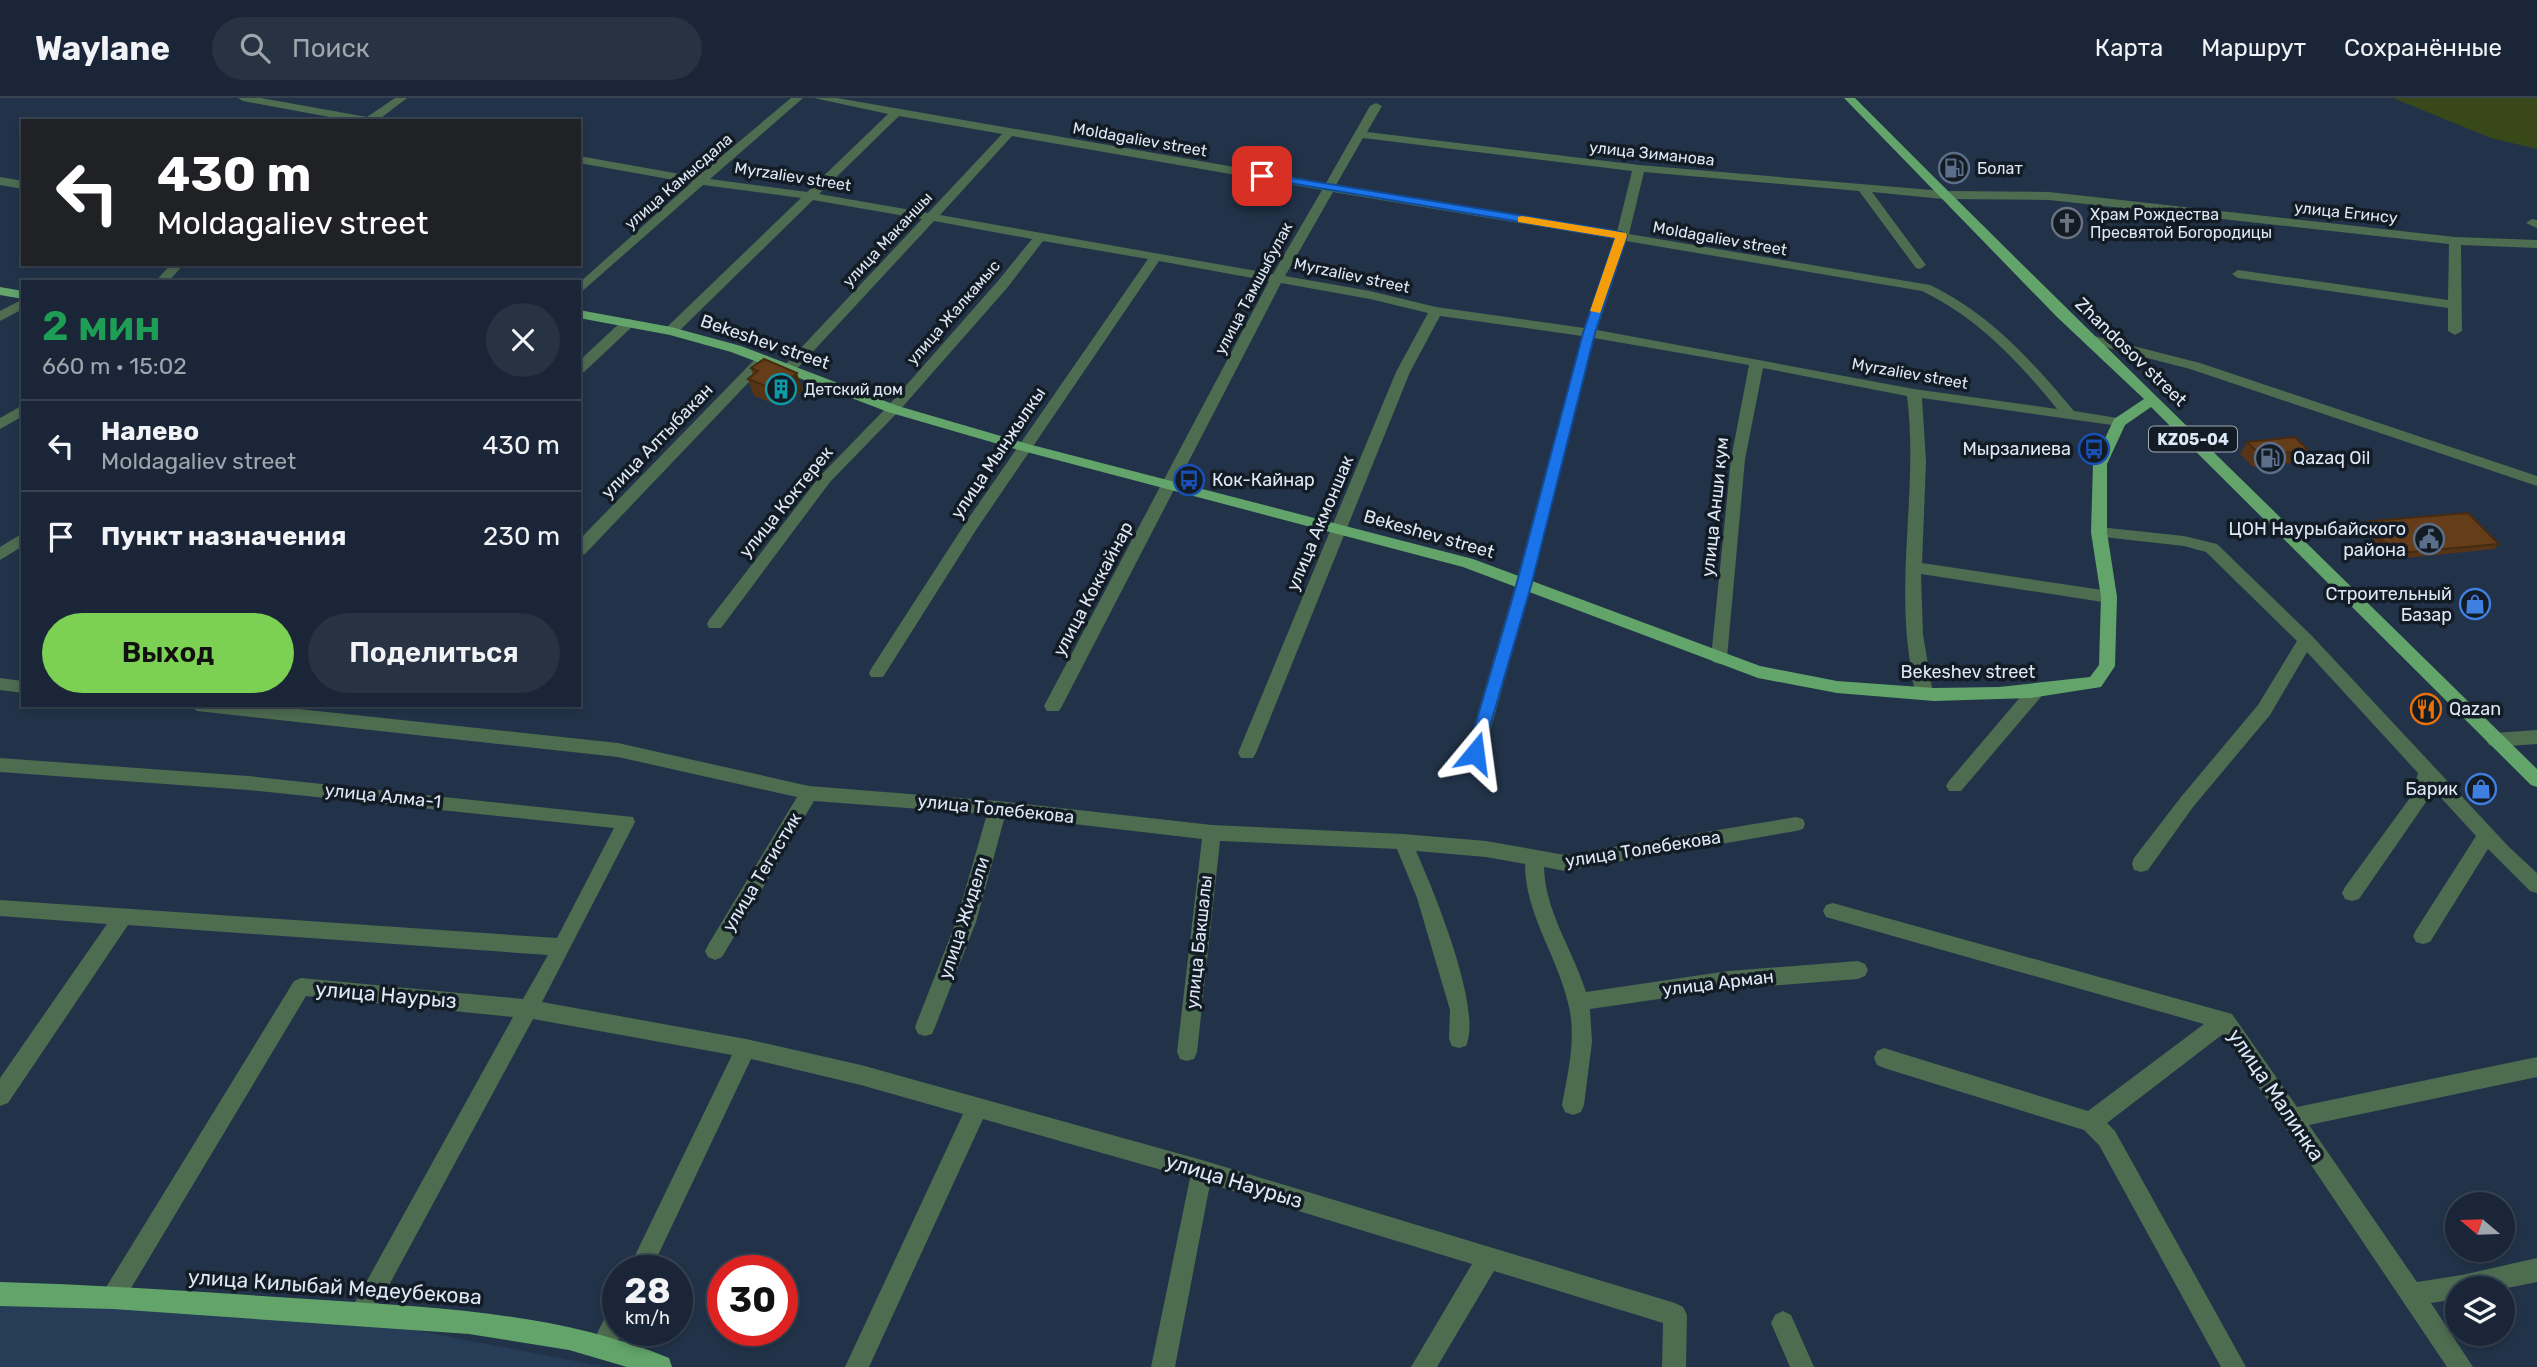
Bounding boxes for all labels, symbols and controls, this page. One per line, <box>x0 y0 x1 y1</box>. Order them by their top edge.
search box <box>212 17 702 80</box>
text: Waylane <box>35 29 170 68</box>
icon: search <box>236 29 274 67</box>
text: Поиск <box>292 33 370 64</box>
text: Карта <box>2095 34 2163 62</box>
text: Маршрут <box>2201 34 2306 62</box>
text: Сохранённые <box>2344 34 2502 62</box>
street label: Moldagaliev street <box>1071 118 1208 161</box>
street label: улица Камысдала <box>621 129 736 233</box>
street label: улица Зиманова <box>1588 137 1716 170</box>
text: 430 m <box>157 145 311 203</box>
pin <box>1232 146 1292 206</box>
icon: left <box>42 147 133 238</box>
fuel station icon: Болат <box>1937 151 1971 185</box>
icon: arrive <box>1243 157 1281 195</box>
street label: Myrzaliev street <box>733 158 853 195</box>
place label: Болат <box>1977 159 2023 178</box>
street label: улица Маканшы <box>839 188 936 291</box>
street label: улица Егинсу <box>2293 198 2399 227</box>
text: Moldagaliev street <box>157 204 429 242</box>
place label: Храм Рождества Пресвятой Богородицы <box>2090 205 2272 242</box>
church icon: Храм Рождества Пресвятой Богородицы <box>2050 206 2084 240</box>
street label: Moldagaliev street <box>1651 217 1788 260</box>
street label: улица Тамшыбулак <box>1211 218 1297 358</box>
street label: Myrzaliev street <box>1292 254 1412 297</box>
street label: улица Жалкамыс <box>903 256 1004 369</box>
street label: Zhandosov street <box>2071 293 2191 411</box>
text: 2 мин <box>42 301 161 351</box>
button: close <box>486 303 560 377</box>
street label: Bekeshev street <box>698 310 832 374</box>
text: 660 m · 15:02 <box>42 352 187 380</box>
street label: Myrzaliev street <box>1850 354 1970 393</box>
building icon: Детский дом <box>764 372 798 406</box>
street label: улица Алтыбакан <box>596 379 718 503</box>
place label: Детский дом <box>804 380 903 399</box>
street label: улица Мынжылкы <box>946 383 1050 523</box>
text: Налево <box>101 416 199 447</box>
road number: KZ05-04 <box>2149 426 2237 452</box>
icon: left <box>42 427 80 465</box>
text: 430 m <box>482 430 560 461</box>
bus stop icon: Мырзалиева <box>2077 432 2111 466</box>
street label: улица Анши кум <box>1697 436 1733 578</box>
place label: Мырзалиева <box>1963 438 2071 460</box>
fuel station icon: Qazaq Oil <box>2253 441 2287 475</box>
street label: улица Коктерек <box>734 442 838 562</box>
text: Moldagaliev street <box>101 447 296 475</box>
place label: Qazaq Oil <box>2293 447 2370 469</box>
street label: улица Акмоншак <box>1282 452 1359 594</box>
bus stop icon: Кок-Кайнар <box>1172 463 1206 497</box>
place label: Кок-Кайнар <box>1212 469 1315 491</box>
street label: Bekeshev street <box>1361 505 1497 563</box>
icon: arrive <box>42 518 80 556</box>
street label: улица Коккайнар <box>1048 518 1138 660</box>
place label: ЦОН Наурыбайского района <box>2229 518 2406 561</box>
text: Пункт назначения <box>101 521 346 552</box>
text: 230 m <box>483 521 560 552</box>
public building icon: ЦОН Наурыбайского района <box>2412 522 2446 556</box>
place label: Строительный Базар <box>2325 583 2452 626</box>
shop icon: Строительный Базар <box>2458 587 2492 621</box>
button: Выход <box>42 613 294 693</box>
button: Поделиться <box>308 613 560 693</box>
street label: Bekeshev street <box>1901 661 2035 683</box>
restaurant icon: Qazan <box>2409 692 2443 726</box>
place label: Qazan <box>2449 698 2501 720</box>
position arrow <box>1438 716 1512 790</box>
shop icon: Барик <box>2464 772 2498 806</box>
place label: Барик <box>2405 778 2458 800</box>
street label: улица Алма-1 <box>324 779 442 813</box>
street label: улица Толебекова <box>917 790 1075 828</box>
street label: улица Тегистик <box>718 808 806 936</box>
street label: улица Толебекова <box>1564 826 1722 872</box>
street label: улица Жидели <box>934 854 994 982</box>
street label: улица Бакшалы <box>1181 874 1217 1010</box>
street label: улица Арман <box>1661 965 1775 1001</box>
street label: улица Наурыз <box>314 976 458 1013</box>
street label: улица Малинка <box>2223 1024 2330 1166</box>
street label: улица Наурыз <box>1163 1148 1306 1213</box>
north arrow <box>2445 1192 2515 1262</box>
map controls <box>2445 1192 2515 1346</box>
speed limit sign: 30 <box>707 1255 798 1346</box>
street label: улица Килыбай Медеубекова <box>187 1264 483 1309</box>
text: 28 <box>624 1270 671 1312</box>
button: layers <box>2445 1276 2515 1346</box>
text: km/h <box>625 1307 670 1329</box>

